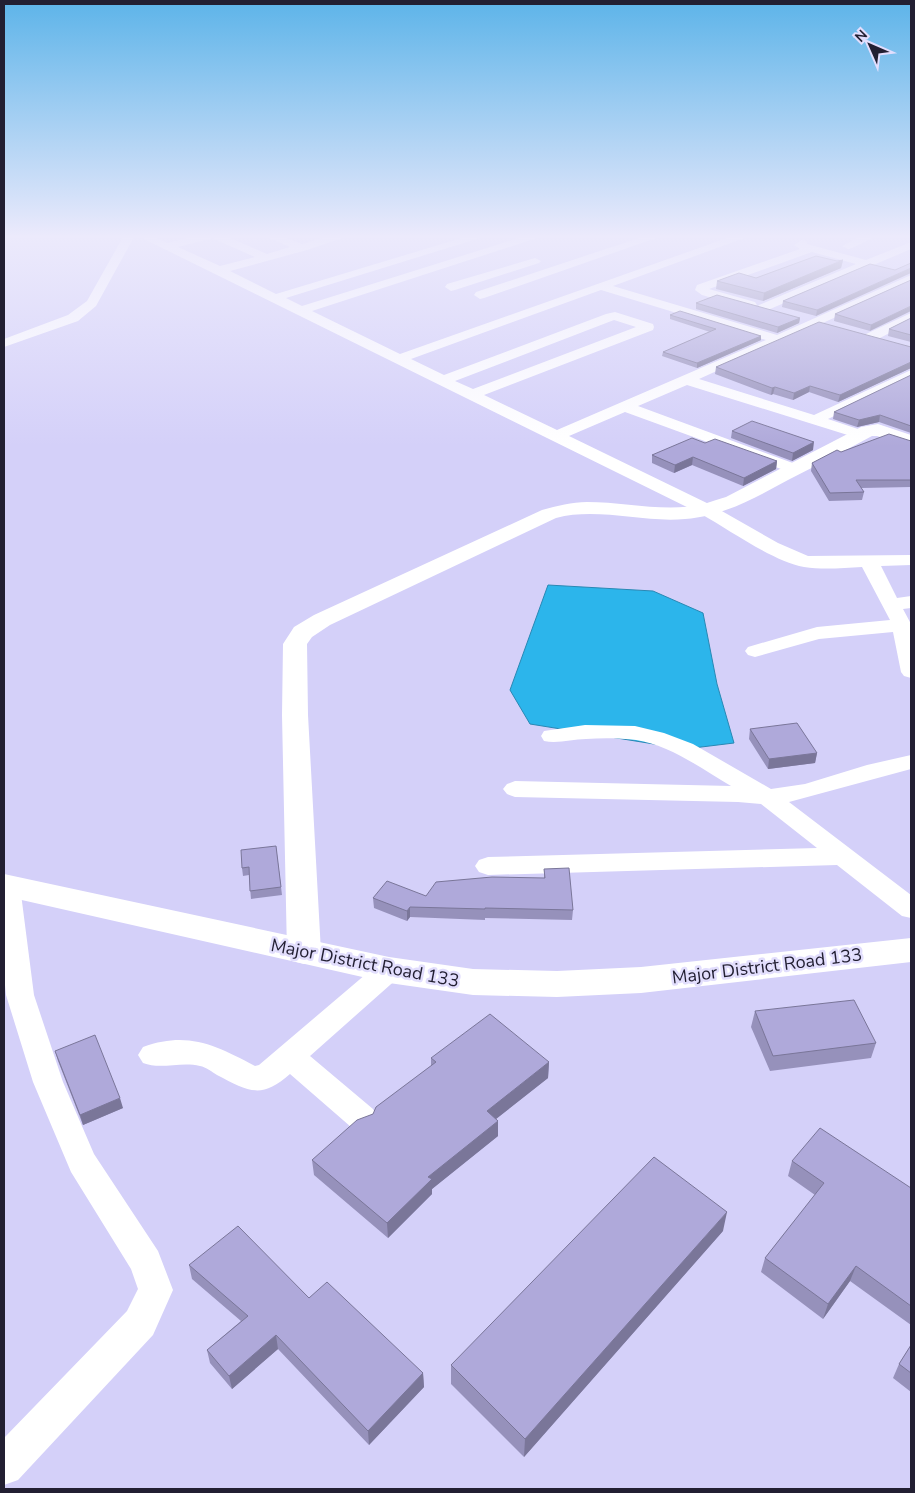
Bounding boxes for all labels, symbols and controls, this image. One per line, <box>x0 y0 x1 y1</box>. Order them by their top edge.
north arrow <box>845 20 895 70</box>
text: N <box>851 26 872 47</box>
street label: Major District Road 133 <box>269 933 461 993</box>
street label: Major District Road 133 <box>671 942 863 990</box>

